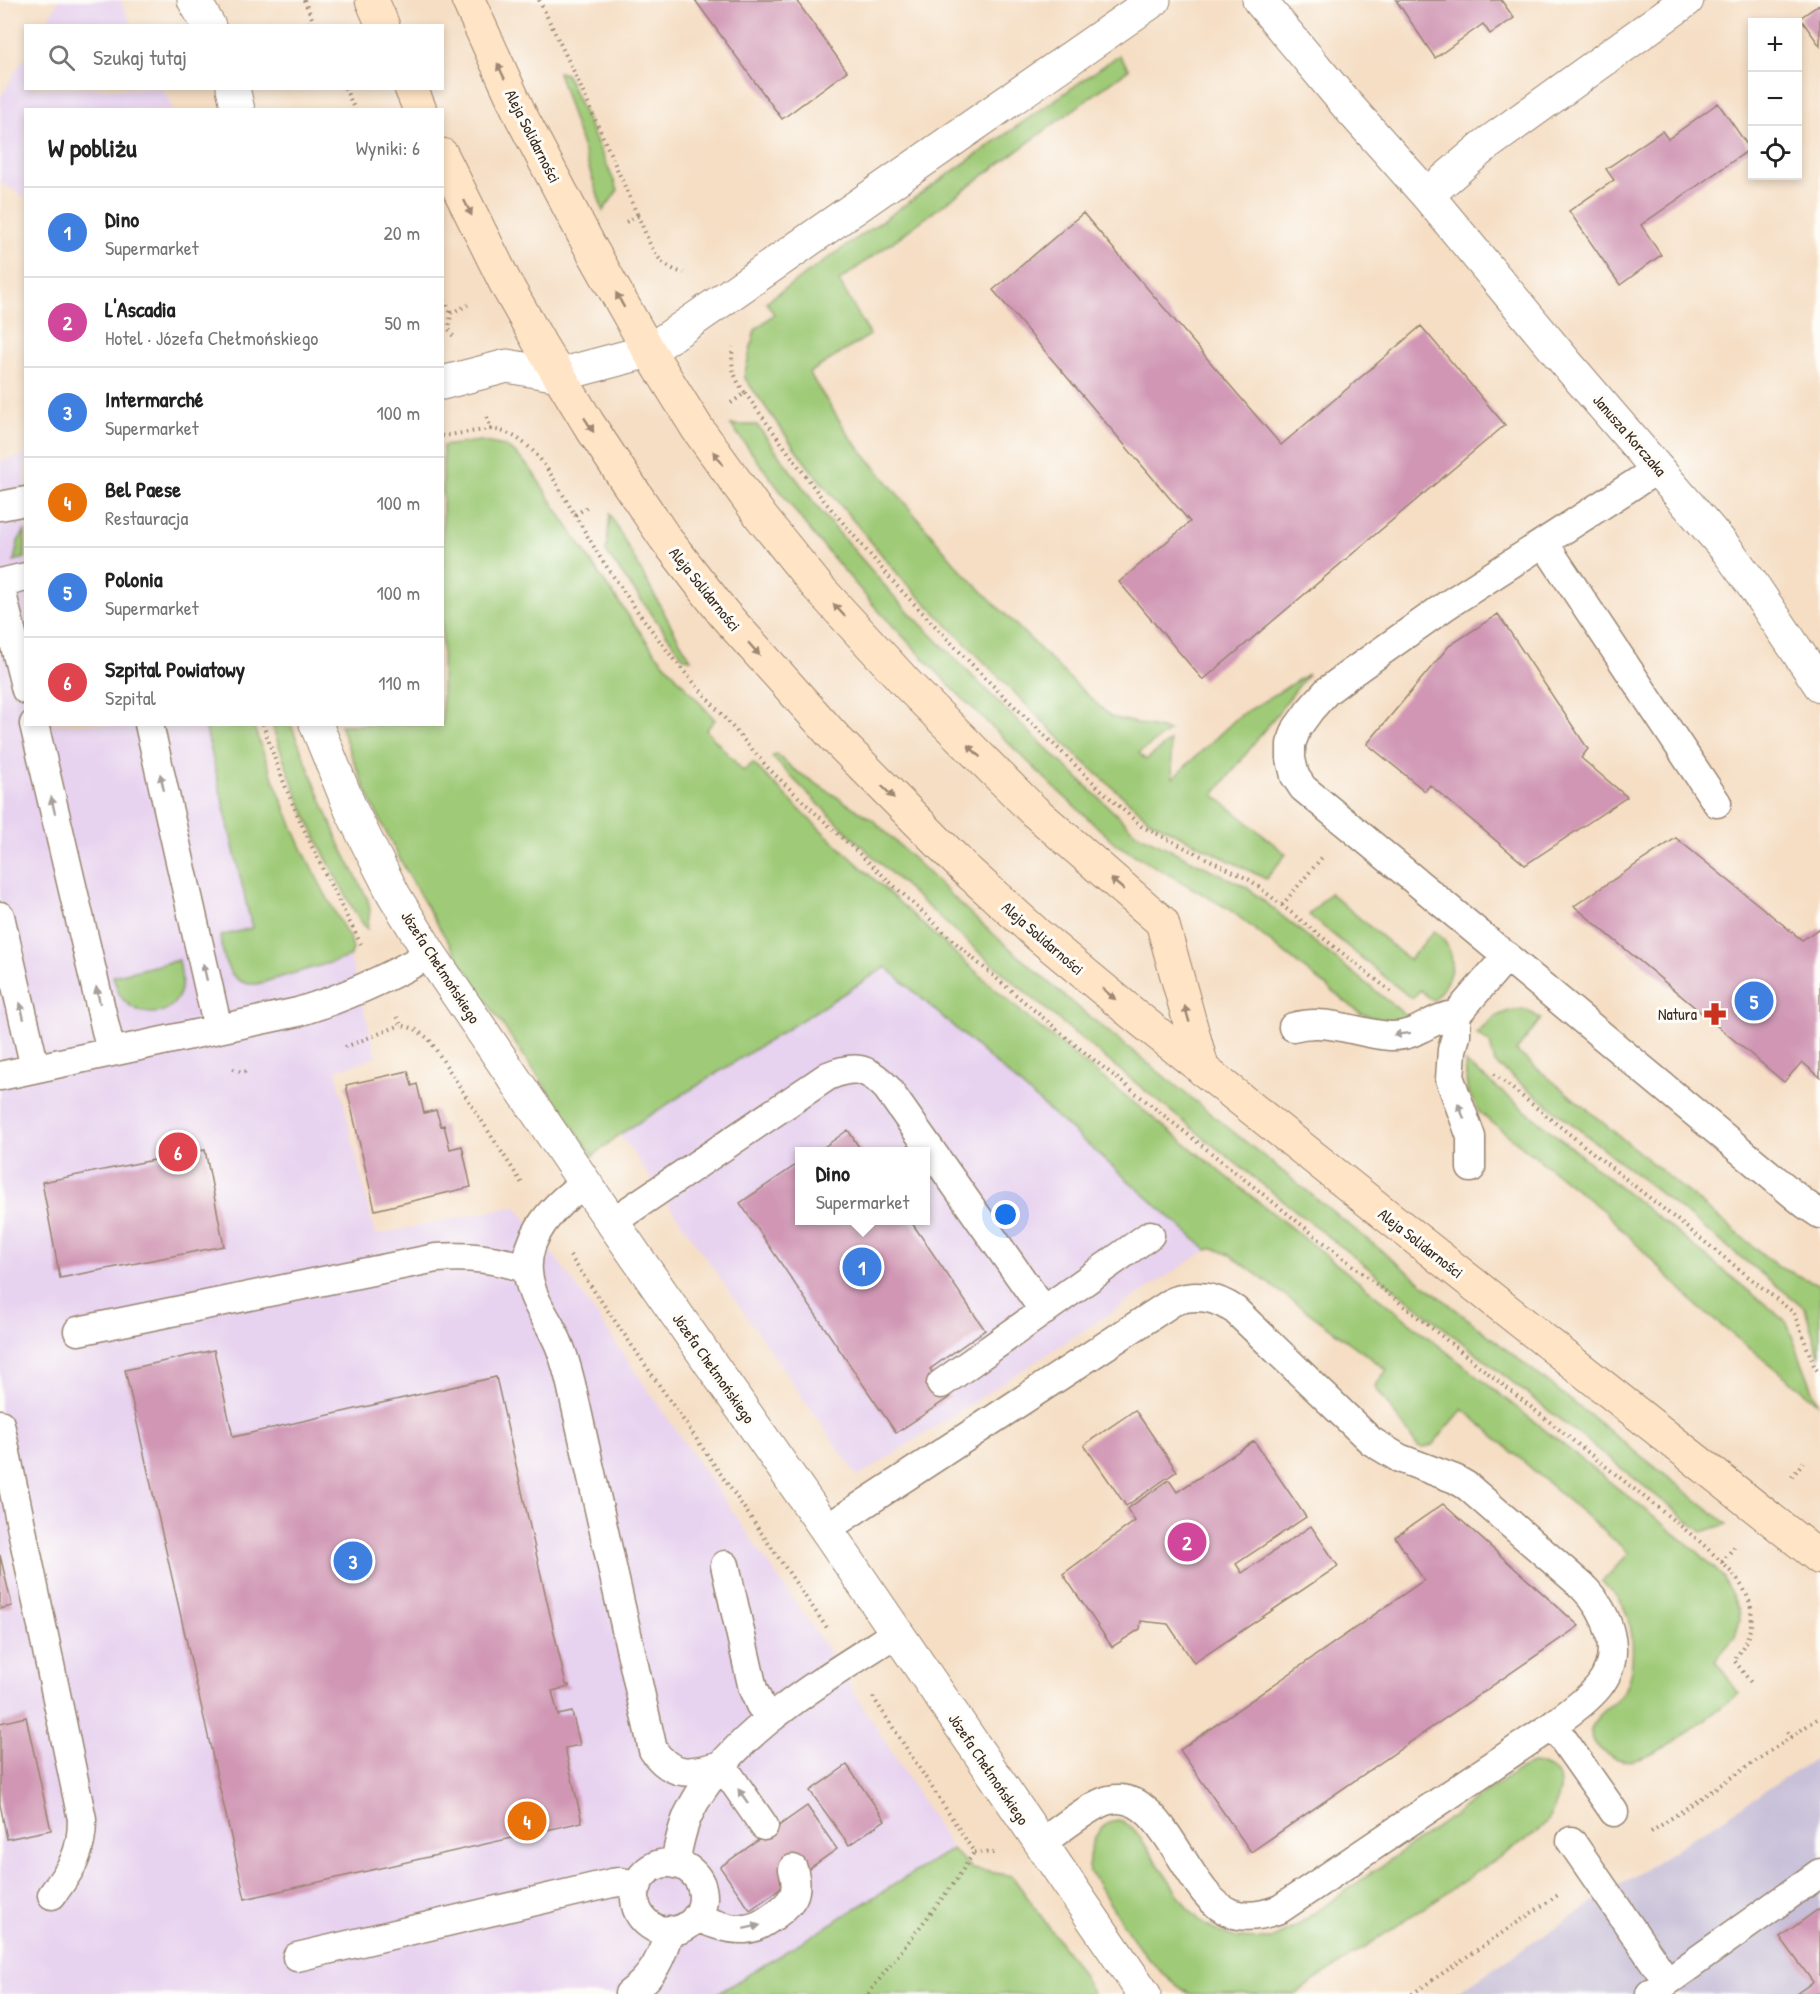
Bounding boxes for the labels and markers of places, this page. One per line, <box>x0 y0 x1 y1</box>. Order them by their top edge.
pin: 5 <box>1734 978 1774 1024</box>
pharmacy icon: Natura <box>1702 1001 1728 1027</box>
place label: Natura <box>1658 1003 1697 1025</box>
pin: 6 <box>158 1130 198 1174</box>
pin: 1 <box>842 1244 882 1290</box>
pin: 2 <box>1168 1520 1206 1564</box>
pin: 3 <box>334 1538 372 1584</box>
pin: 4 <box>508 1798 546 1844</box>

